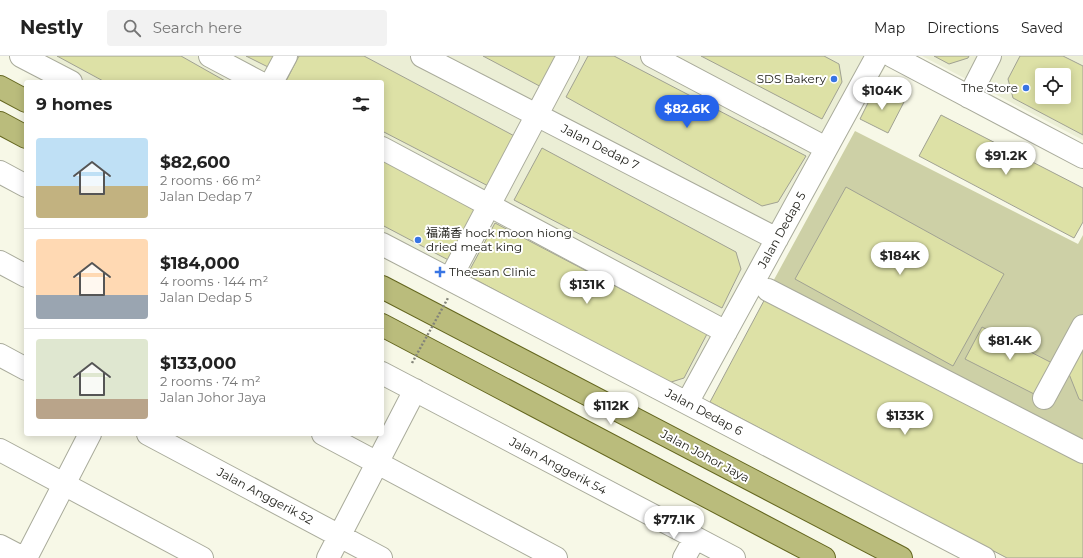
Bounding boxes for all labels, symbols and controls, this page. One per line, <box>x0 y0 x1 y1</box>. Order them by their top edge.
search box <box>107 10 387 46</box>
text: Nestly <box>20 16 83 39</box>
icon: search <box>121 17 143 39</box>
text: Search here <box>153 18 242 37</box>
text: Map <box>874 19 905 37</box>
text: Directions <box>927 19 999 37</box>
text: Saved <box>1021 19 1063 37</box>
map controls <box>1035 68 1071 104</box>
button: locate <box>1035 68 1071 104</box>
place label: SDS Bakery <box>757 71 826 86</box>
marker: SDS Bakery <box>829 74 839 84</box>
pin: $104K <box>854 77 910 111</box>
place label: The Store <box>961 80 1018 95</box>
text: $104K <box>862 82 902 98</box>
marker: The Store <box>1021 83 1031 93</box>
icon: filters <box>350 93 372 115</box>
text: 9 homes <box>36 94 112 114</box>
pin: $82.6K <box>654 95 720 129</box>
text: $82.6K <box>664 100 710 116</box>
street label: Jalan Dedap 7 <box>558 120 642 173</box>
pin: $91.2K <box>973 142 1039 176</box>
text: $91.2K <box>985 147 1027 163</box>
text: $82,600 <box>160 152 230 172</box>
icon: home <box>68 154 116 202</box>
text: 2 rooms · 66 m² <box>160 172 261 188</box>
text: Jalan Dedap 7 <box>160 188 253 204</box>
street label: Jalan Dedap 5 <box>754 189 809 271</box>
place label: 福滿香 hock moon hiong dried meat king <box>426 225 572 254</box>
marker: 福滿香 hock moon hiong dried meat king <box>413 235 423 245</box>
pin: $184K <box>872 242 928 276</box>
text: $184K <box>880 247 920 263</box>
text: $184,000 <box>160 253 239 273</box>
icon: home <box>68 255 116 303</box>
place label: Theesan Clinic <box>449 264 536 279</box>
marker: Theesan Clinic <box>434 266 446 278</box>
pin: $131K <box>559 271 615 305</box>
text: 4 rooms · 144 m² <box>160 273 268 289</box>
text: $131K <box>569 276 605 292</box>
text: Jalan Dedap 5 <box>160 289 252 305</box>
pin: $81.4K <box>977 327 1043 361</box>
text: $81.4K <box>988 332 1032 348</box>
text: $133,000 <box>160 353 236 373</box>
icon: home <box>68 355 116 403</box>
text: 2 rooms · 74 m² <box>160 373 261 389</box>
street label: Jalan Dedap 6 <box>662 384 746 438</box>
text: Jalan Johor Jaya <box>160 389 266 405</box>
pin: $112K <box>583 392 639 426</box>
text: $112K <box>593 397 629 413</box>
pin: $133K <box>877 402 933 436</box>
text: $133K <box>886 407 924 423</box>
street label: Jalan Johor Jaya <box>658 425 752 485</box>
street label: Jalan Anggerik 54 <box>506 433 610 498</box>
street label: Jalan Anggerik 52 <box>214 463 316 527</box>
pin: $77.1K <box>641 506 707 540</box>
text: $77.1K <box>653 511 695 527</box>

